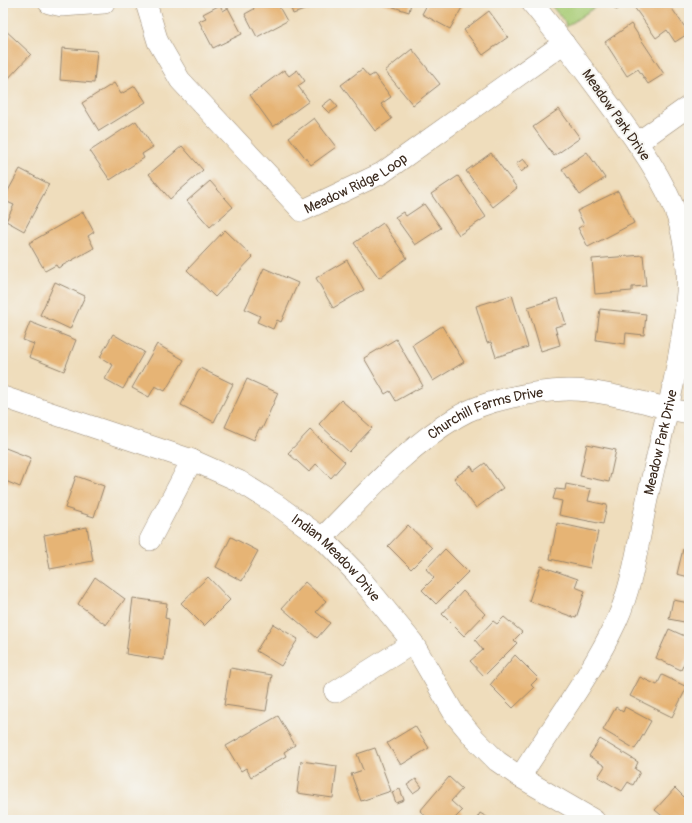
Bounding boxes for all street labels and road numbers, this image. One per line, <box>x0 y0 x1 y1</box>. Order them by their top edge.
street label: Meadow Park Drive <box>578 66 654 164</box>
street label: Meadow Ridge Loop <box>301 149 411 217</box>
street label: Churchill Farms Drive <box>424 383 544 443</box>
street label: Meadow Park Drive <box>640 388 680 496</box>
street label: Indian Meadow Drive <box>288 510 384 605</box>

